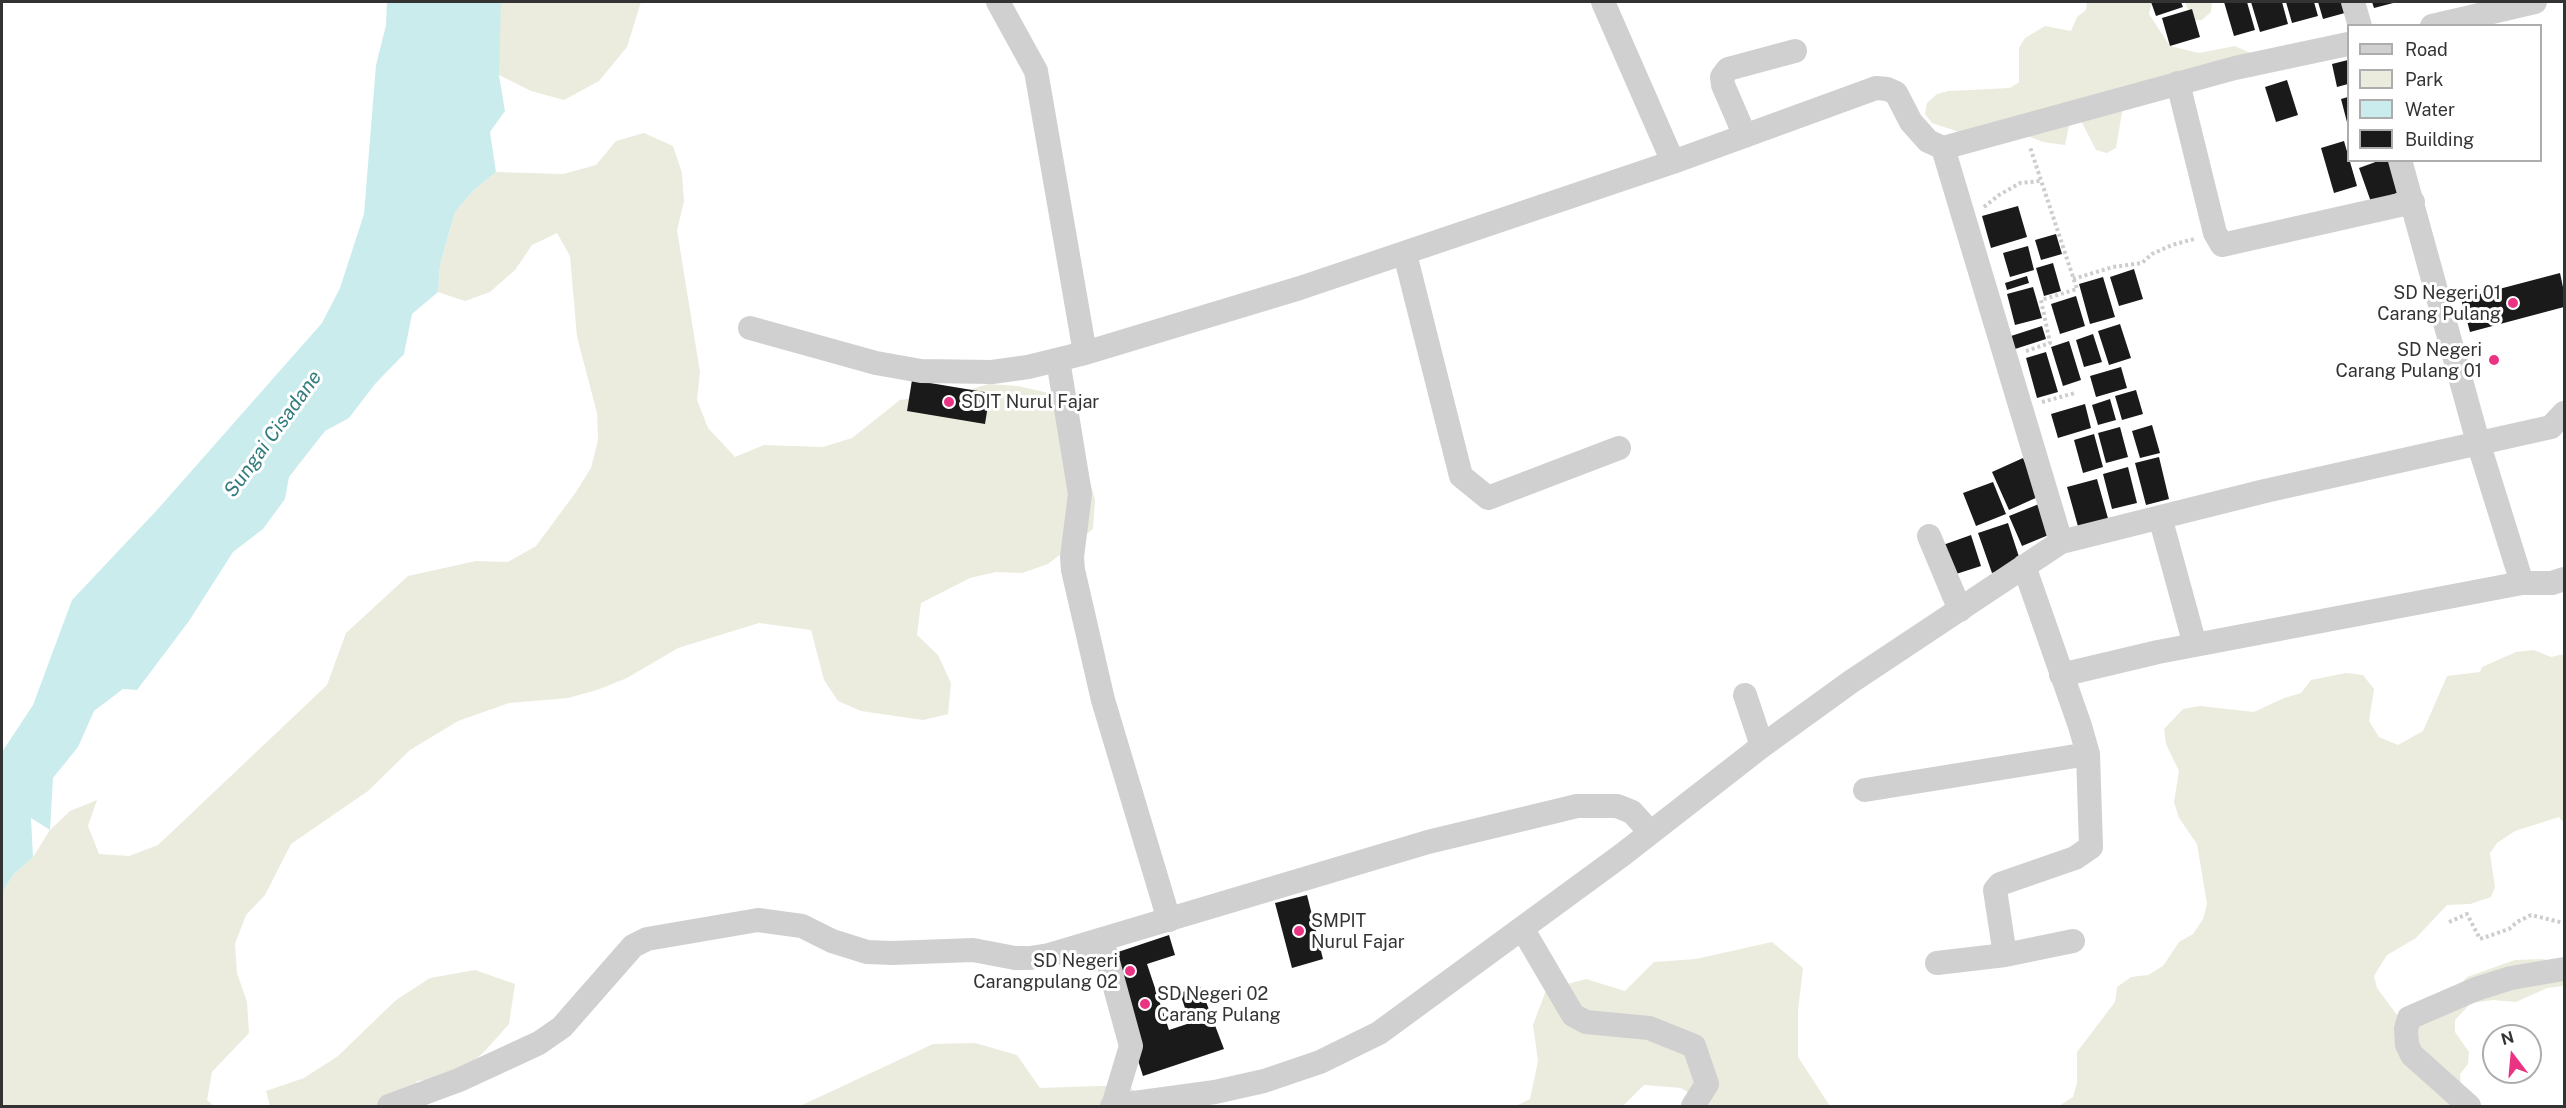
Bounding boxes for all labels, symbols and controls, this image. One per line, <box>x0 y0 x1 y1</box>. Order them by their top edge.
legend <box>2347 24 2542 162</box>
text: Road <box>2405 39 2448 60</box>
text: Park <box>2405 69 2443 90</box>
text: Water <box>2405 99 2455 120</box>
text: Building <box>2405 129 2474 150</box>
place label: SD Negeri 01 Carang Pulang <box>2377 282 2501 324</box>
marker: SD Negeri 01 Carang Pulang <box>2506 296 2520 310</box>
place label: SD Negeri Carang Pulang 01 <box>2336 339 2482 382</box>
marker: SD Negeri Carang Pulang 01 <box>2487 353 2501 367</box>
water label: Sungai Cisadane <box>219 366 327 502</box>
place label: SDIT Nurul Fajar <box>961 391 1099 413</box>
marker: SDIT Nurul Fajar <box>942 395 956 409</box>
place label: SMPIT Nurul Fajar <box>1311 910 1405 952</box>
marker: SMPIT Nurul Fajar <box>1292 924 1306 938</box>
place label: SD Negeri Carangpulang 02 <box>973 950 1118 992</box>
marker: SD Negeri Carangpulang 02 <box>1123 964 1137 978</box>
place label: SD Negeri 02 Carang Pulang <box>1157 983 1281 1026</box>
marker: SD Negeri 02 Carang Pulang <box>1138 997 1152 1011</box>
north arrow <box>2482 1024 2542 1084</box>
text: N <box>2499 1027 2516 1049</box>

